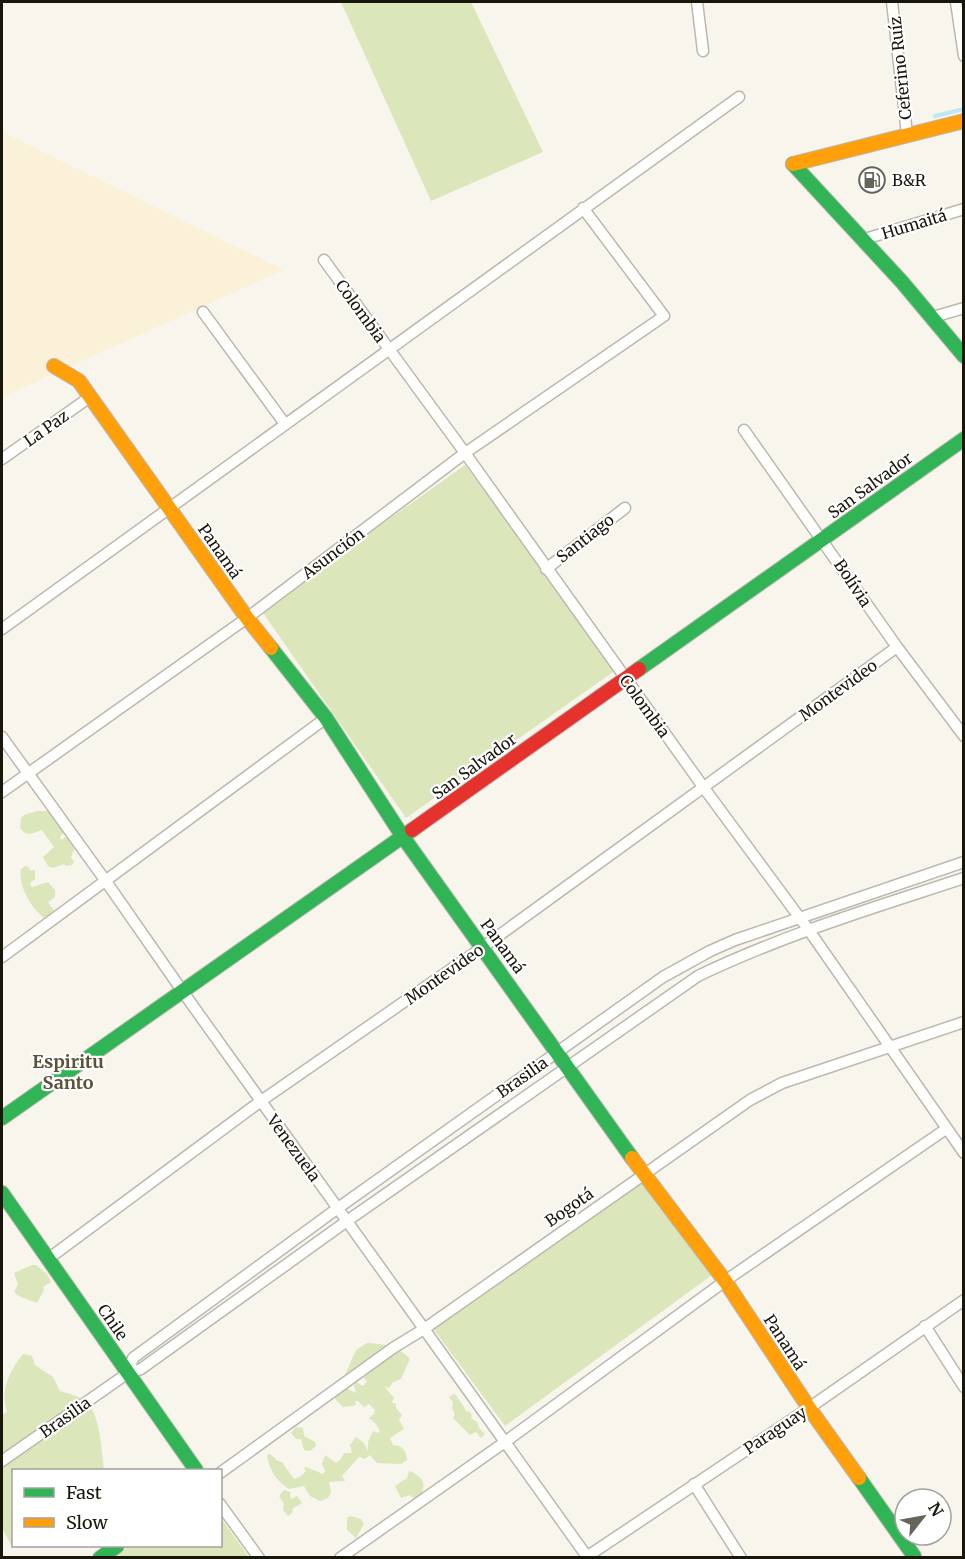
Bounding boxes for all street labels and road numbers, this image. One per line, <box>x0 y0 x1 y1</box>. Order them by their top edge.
street label: Ceferino Ruíz <box>885 15 915 121</box>
street label: Humaitá <box>879 205 949 243</box>
street label: Colombia <box>332 276 391 347</box>
street label: La Paz <box>20 405 73 451</box>
street label: San Salvador <box>824 448 916 522</box>
street label: Santiago <box>552 509 618 567</box>
street label: Panamá <box>194 520 246 583</box>
street label: Asunción <box>297 523 368 583</box>
street label: Bolívia <box>830 555 876 611</box>
street label: Montevideo <box>795 655 881 725</box>
street label: Colombia <box>616 671 675 742</box>
street label: San Salvador <box>428 729 520 803</box>
street label: Panamá <box>477 915 530 977</box>
street label: Montevideo <box>401 940 487 1008</box>
street label: Brasilia <box>493 1052 552 1102</box>
street label: Venezuela <box>262 1110 325 1186</box>
street label: Bogotá <box>541 1183 597 1231</box>
street label: Chile <box>93 1300 133 1344</box>
street label: Panamá <box>760 1310 811 1374</box>
street label: Brasilia <box>36 1392 95 1442</box>
street label: Paraguay <box>740 1401 811 1458</box>

